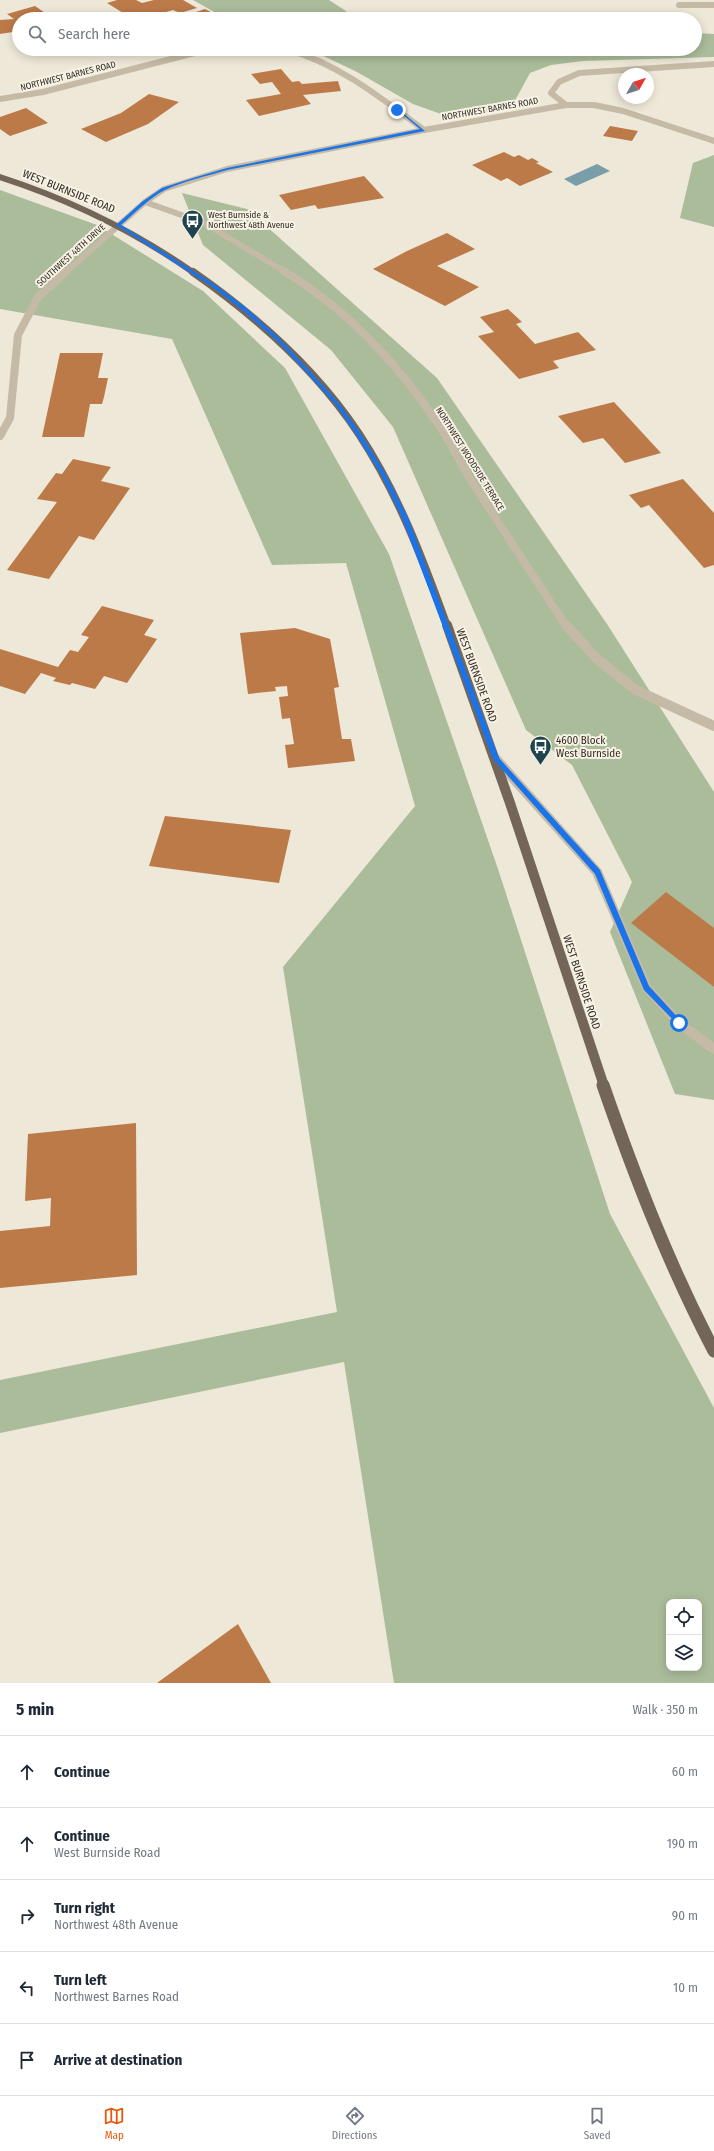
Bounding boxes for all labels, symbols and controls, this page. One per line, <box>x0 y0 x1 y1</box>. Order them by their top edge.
search box <box>12 12 702 56</box>
icon: search <box>26 23 48 45</box>
text: Search here <box>58 25 130 43</box>
street label: NORTHWEST BARNES ROAD <box>19 59 117 93</box>
north arrow <box>618 68 654 104</box>
street label: NORTHWEST BARNES ROAD <box>441 96 539 122</box>
route end <box>388 101 406 119</box>
street label: WEST BURNSIDE ROAD <box>21 167 117 216</box>
bus stop icon: West Burnside & Northwest 48th Avenue <box>179 207 205 240</box>
place label: West Burnside & Northwest 48th Avenue <box>208 210 295 230</box>
street label: SOUTHWEST 48TH DRIVE <box>35 222 107 288</box>
street label: NORTHWEST WOODSIDE TERRACE <box>434 405 506 513</box>
street label: WEST BURNSIDE ROAD <box>454 627 500 724</box>
bus stop icon: 4600 Block West Burnside <box>528 733 554 766</box>
place label: 4600 Block West Burnside <box>556 734 621 760</box>
street label: WEST BURNSIDE ROAD <box>560 933 603 1031</box>
route start <box>670 1014 688 1032</box>
map controls <box>666 1599 702 1671</box>
button: locate <box>666 1599 702 1635</box>
button: layers <box>666 1635 702 1671</box>
text: 5 min <box>16 1699 54 1720</box>
text: Walk · 350 m <box>632 1702 698 1717</box>
icon: ahead <box>16 1761 38 1783</box>
text: Continue <box>54 1763 110 1781</box>
text: 60 m <box>672 1764 698 1779</box>
text: Continue <box>54 1827 110 1845</box>
icon: ahead <box>16 1833 38 1855</box>
text: 190 m <box>667 1836 698 1851</box>
text: West Burnside Road <box>54 1845 160 1860</box>
text: Turn right <box>54 1899 115 1917</box>
icon: right <box>16 1905 38 1927</box>
text: 90 m <box>672 1908 698 1923</box>
text: Northwest 48th Avenue <box>54 1917 178 1932</box>
text: Turn left <box>54 1971 107 1989</box>
icon: left <box>16 1977 38 1999</box>
text: 10 m <box>673 1980 698 1995</box>
text: Northwest Barnes Road <box>54 1989 179 2004</box>
icon: arrive <box>16 2049 38 2071</box>
text: Arrive at destination <box>54 2051 182 2069</box>
tab: Map <box>103 2105 125 2142</box>
tab: Directions <box>332 2105 377 2142</box>
tab: Saved <box>584 2105 611 2142</box>

